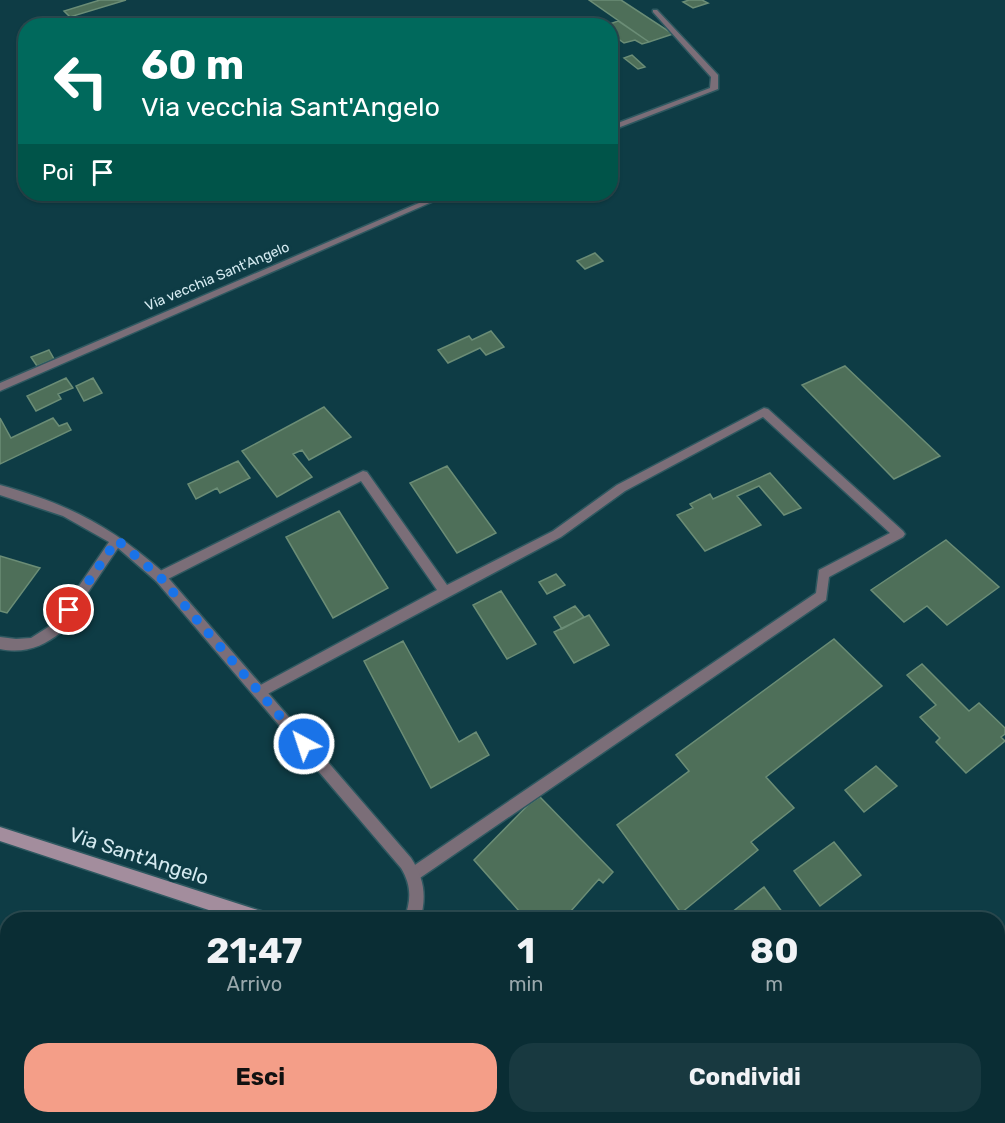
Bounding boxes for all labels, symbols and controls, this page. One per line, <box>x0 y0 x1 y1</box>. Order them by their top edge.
text: 60 m <box>141 40 244 90</box>
icon: left <box>42 42 120 120</box>
text: Via vecchia Sant'Angelo <box>141 91 440 123</box>
icon: arrive <box>86 156 119 189</box>
text: Poi <box>42 159 74 186</box>
street label: Via vecchia Sant'Angelo <box>142 238 292 315</box>
pin <box>43 584 94 635</box>
icon: arrive <box>52 593 85 626</box>
position arrow <box>272 712 336 776</box>
street label: Via Sant'Angelo <box>66 822 212 890</box>
text: 21:47 <box>206 929 302 972</box>
text: 1 <box>517 929 535 972</box>
text: 80 <box>750 929 799 972</box>
text: Arrivo <box>227 972 282 996</box>
text: min <box>509 972 544 996</box>
text: m <box>765 972 783 996</box>
button: Esci <box>24 1043 497 1112</box>
button: Condividi <box>509 1043 981 1112</box>

